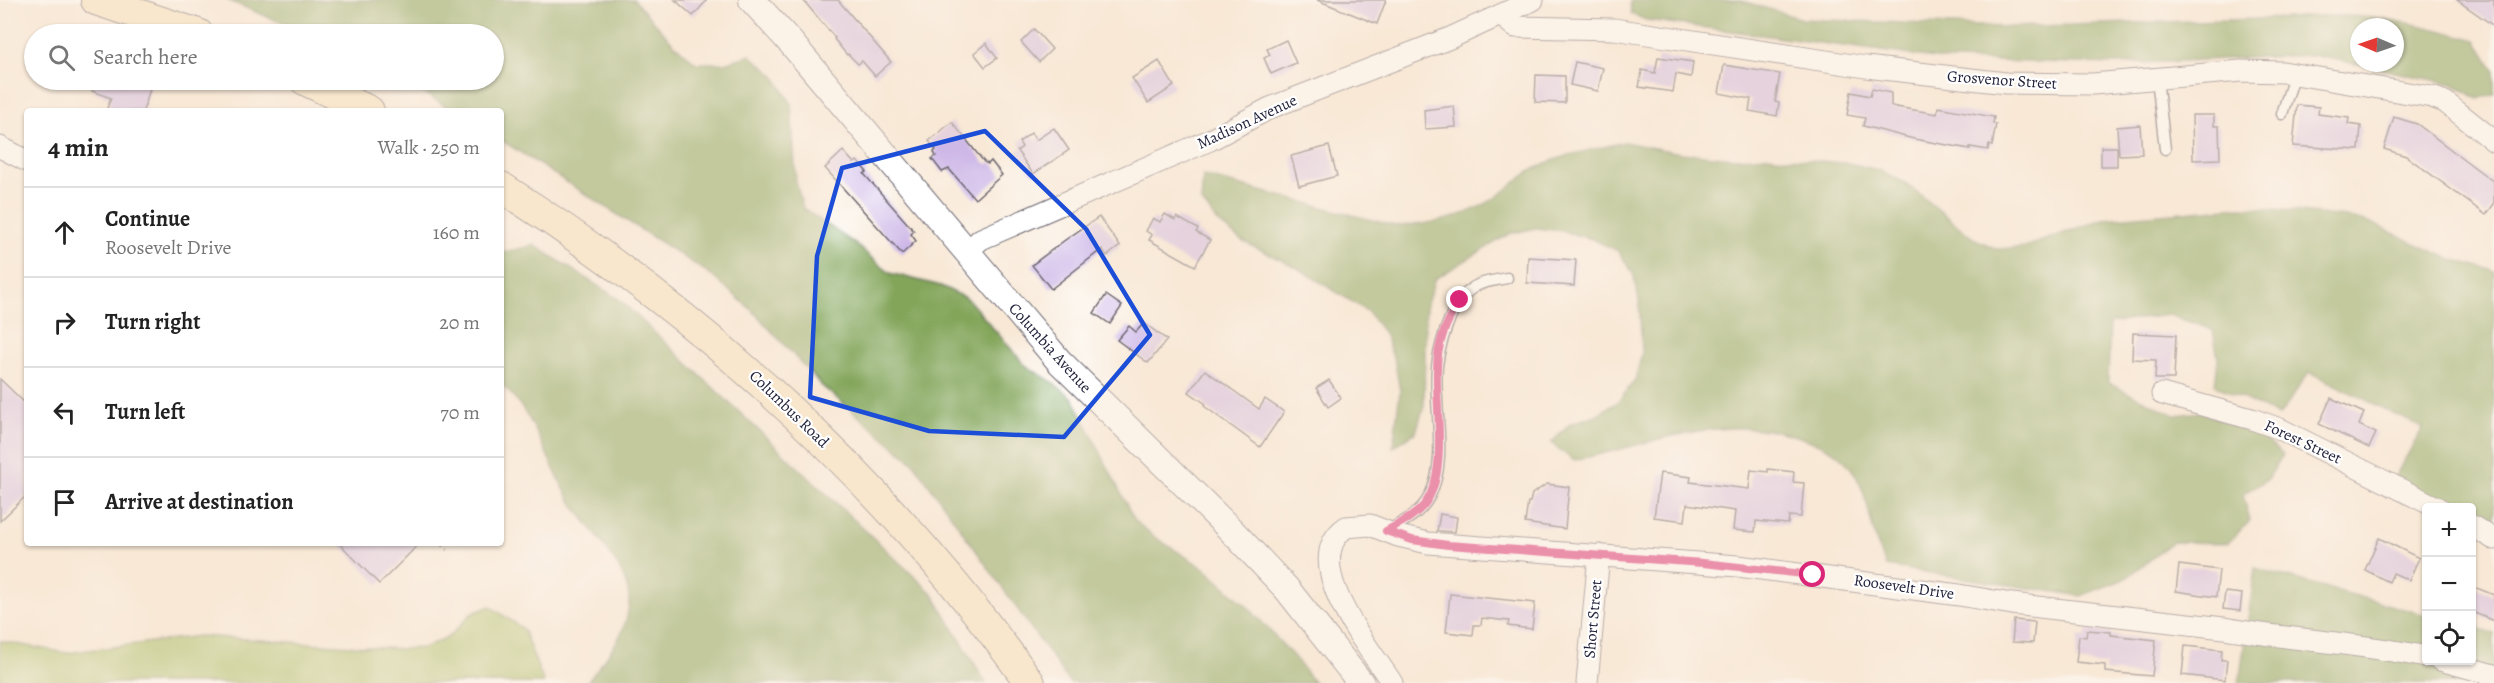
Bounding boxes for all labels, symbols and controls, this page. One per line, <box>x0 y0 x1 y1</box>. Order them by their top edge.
north arrow <box>2350 18 2404 72</box>
search box <box>24 24 504 90</box>
icon: search <box>45 41 78 74</box>
text: Search here <box>93 42 198 72</box>
street label: Grosvenor Street <box>1946 65 2058 95</box>
street label: Madison Avenue <box>1193 89 1301 155</box>
text: 4 min <box>48 130 109 165</box>
text: Walk · 250 m <box>378 134 480 161</box>
text: Continue <box>105 204 190 234</box>
icon: ahead <box>48 216 81 249</box>
text: 160 m <box>433 219 480 246</box>
text: Roosevelt Drive <box>105 234 231 261</box>
route end <box>1446 286 1472 312</box>
street label: Columbia Avenue <box>1004 298 1096 398</box>
icon: right <box>48 306 81 339</box>
text: Turn right <box>105 307 201 337</box>
text: 20 m <box>439 309 480 336</box>
street label: Columbus Road <box>744 365 834 453</box>
icon: left <box>48 396 81 429</box>
text: Turn left <box>105 397 185 427</box>
text: 70 m <box>440 399 480 426</box>
street label: Forest Street <box>2261 415 2345 469</box>
icon: arrive <box>48 486 81 519</box>
text: Arrive at destination <box>105 487 294 517</box>
map controls <box>2422 503 2476 665</box>
button: + <box>2422 503 2476 557</box>
button: − <box>2422 557 2476 611</box>
route start <box>1799 561 1825 587</box>
street label: Roosevelt Drive <box>1852 569 1956 605</box>
street label: Short Street <box>1579 579 1607 659</box>
button: locate <box>2422 611 2476 665</box>

